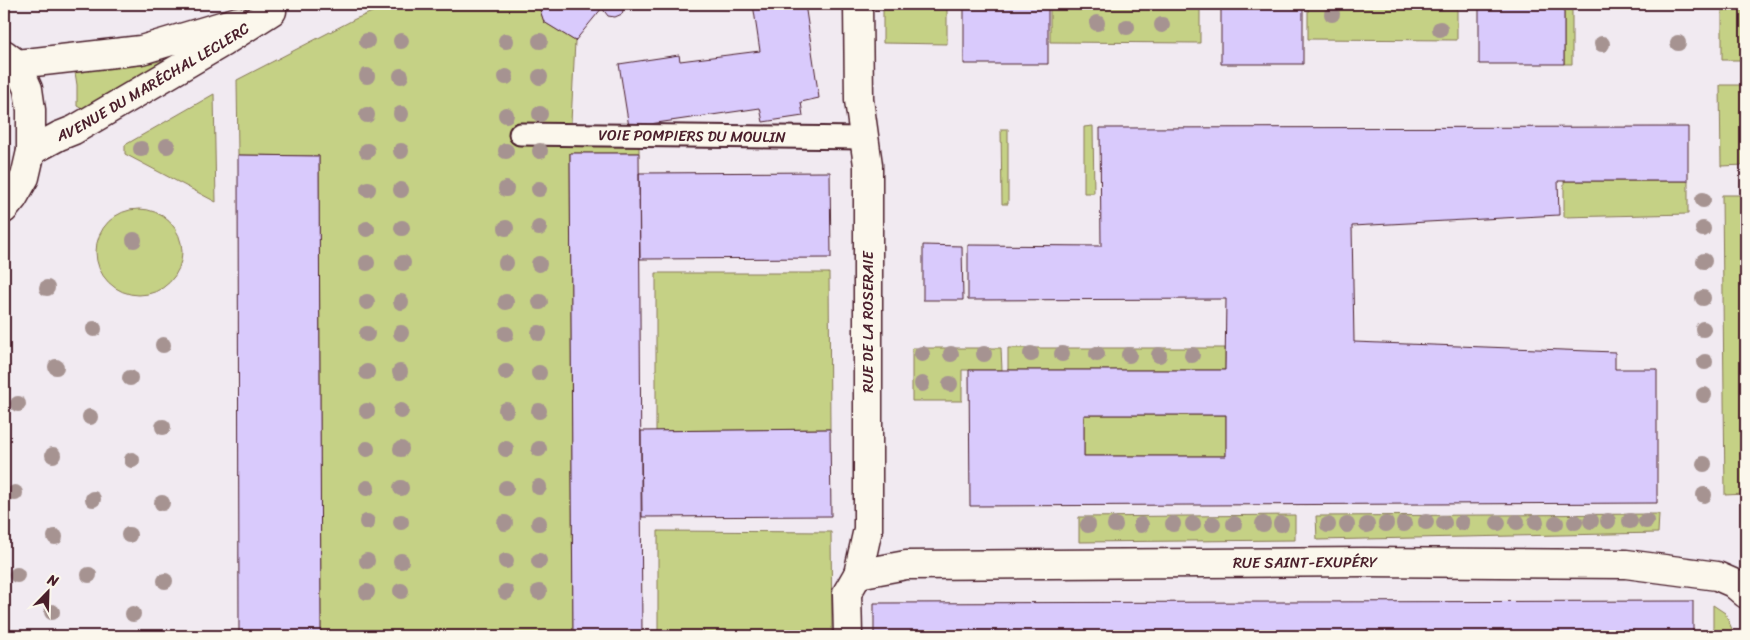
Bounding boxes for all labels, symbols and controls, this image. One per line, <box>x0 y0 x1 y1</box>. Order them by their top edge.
street label: AVENUE DU MARÉCHAL LECLERC <box>52 15 255 149</box>
street label: VOIE POMPIERS DU MOULIN <box>598 122 786 150</box>
street label: RUE DE LA ROSERAIE <box>855 250 881 393</box>
street label: RUE SAINT-EXUPÉRY <box>1233 549 1378 576</box>
text: N <box>43 567 63 594</box>
north arrow <box>22 568 72 618</box>

